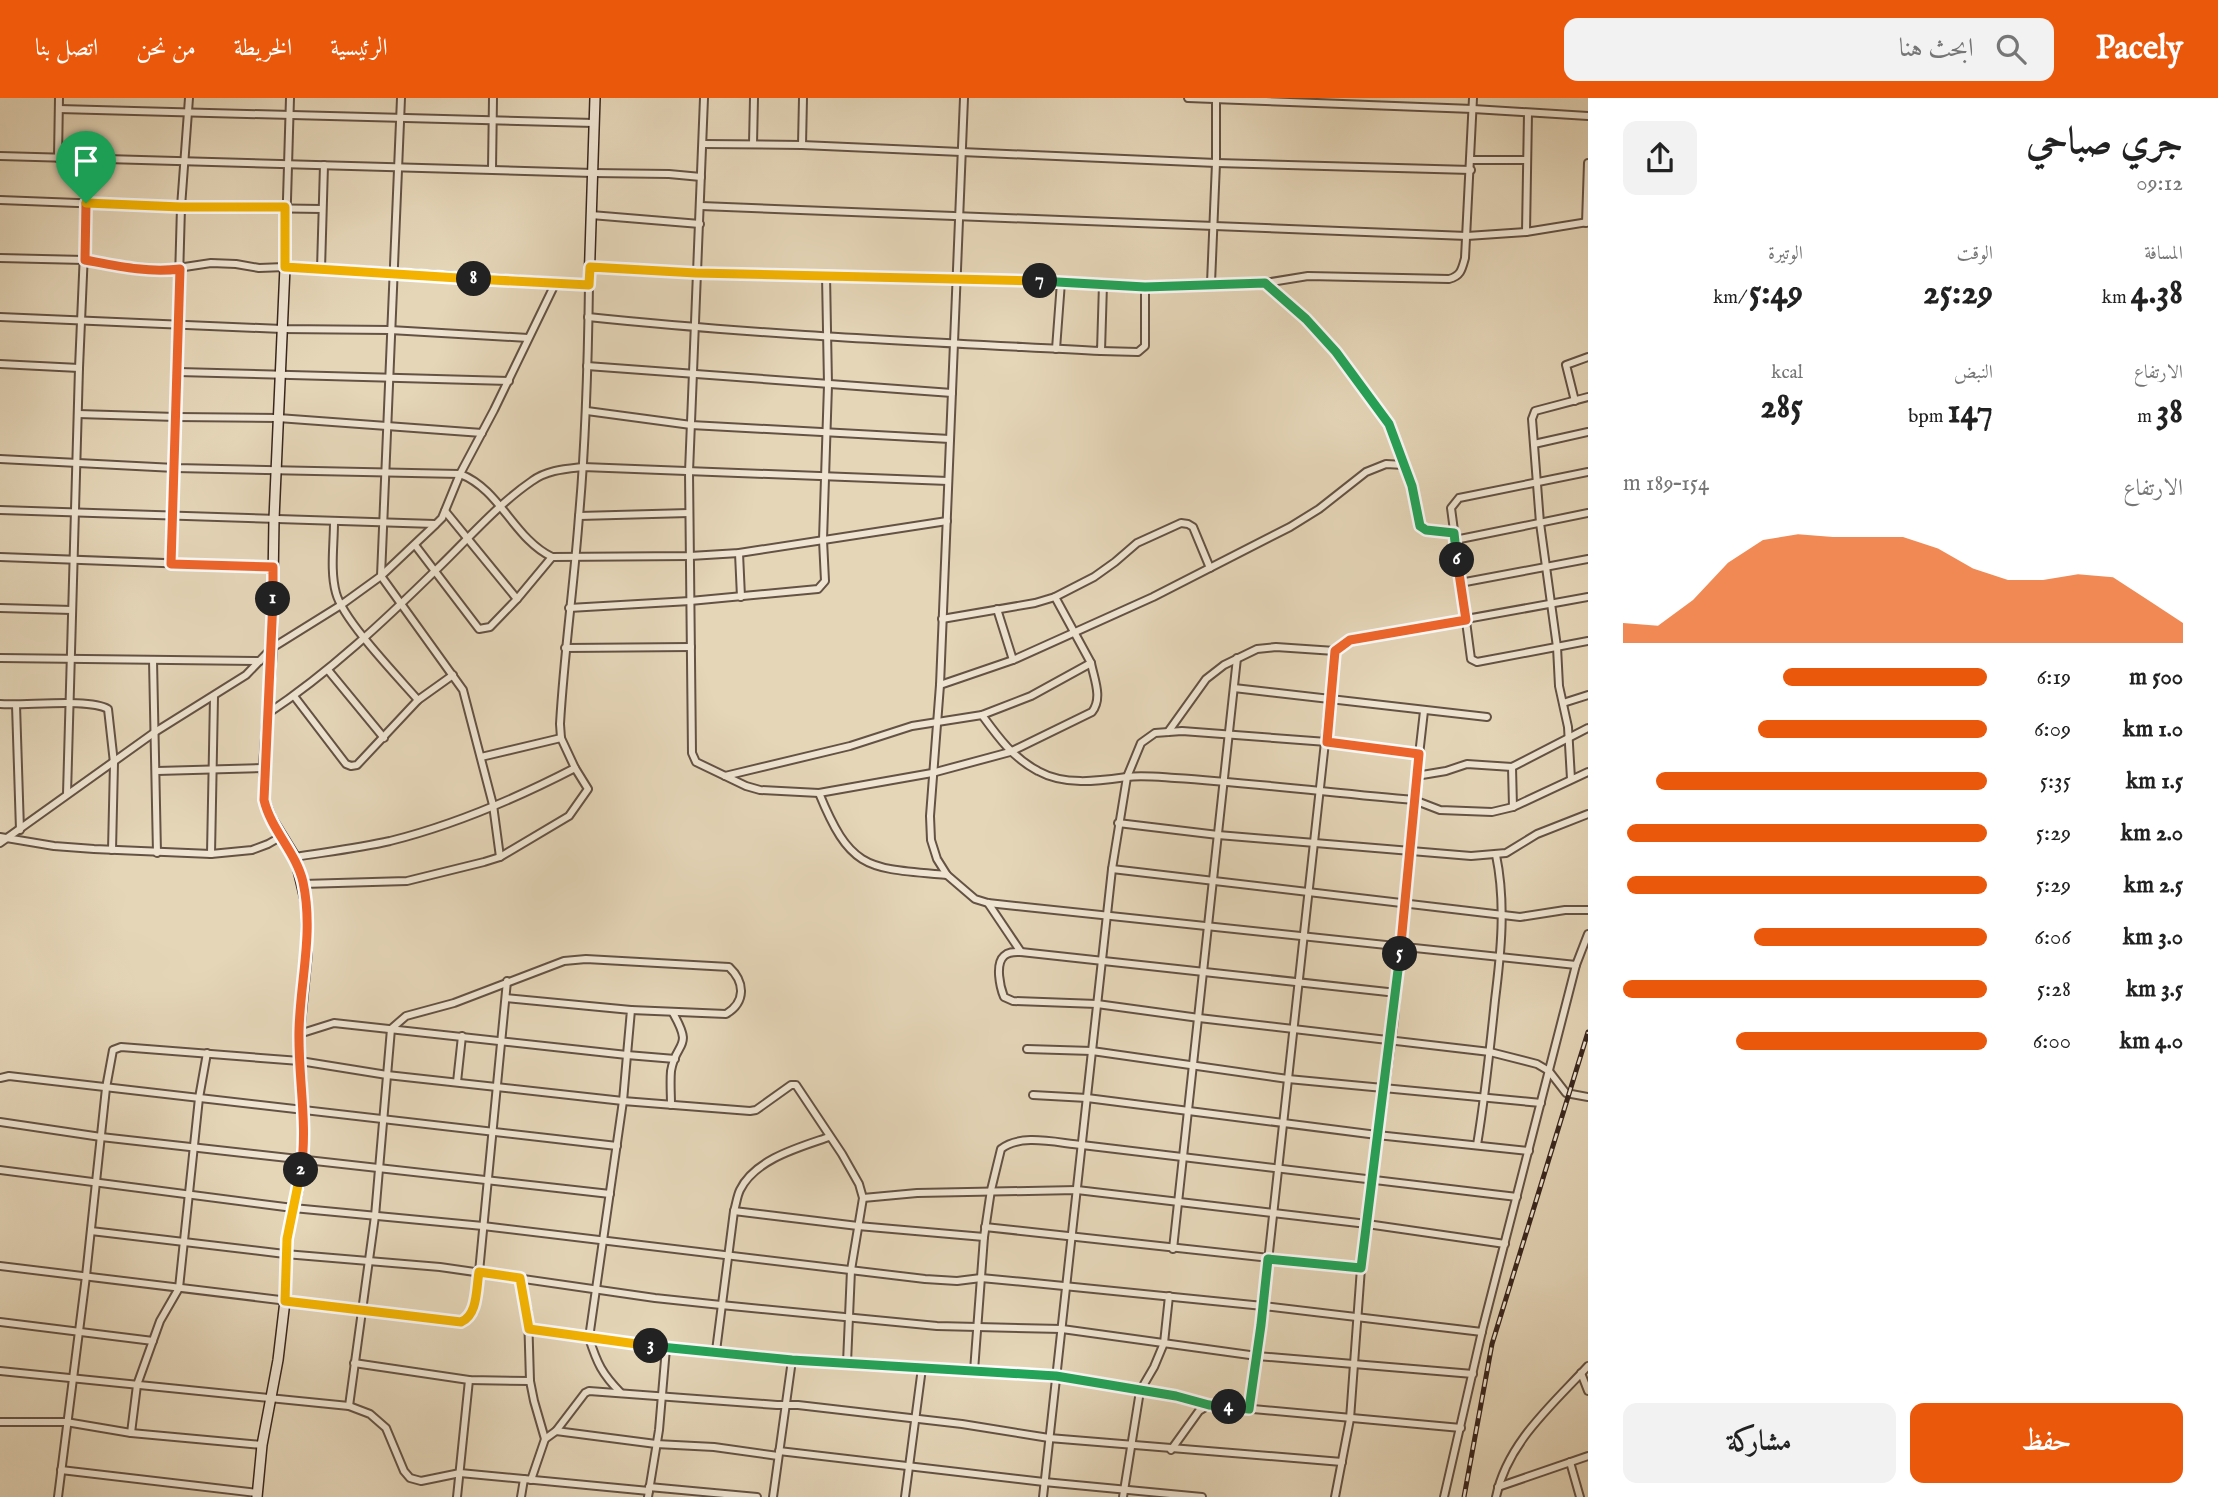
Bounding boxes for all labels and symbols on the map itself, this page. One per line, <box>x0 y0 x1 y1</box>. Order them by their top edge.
pin <box>56 131 116 203</box>
pin: 8 <box>456 262 491 296</box>
pin: 7 <box>1023 264 1058 298</box>
pin: 6 <box>1440 542 1474 578</box>
pin: 1 <box>256 582 290 616</box>
pin: 5 <box>1382 936 1418 972</box>
pin: 2 <box>284 1152 318 1188</box>
pin: 3 <box>634 1328 668 1364</box>
pin: 4 <box>1212 1390 1246 1424</box>

